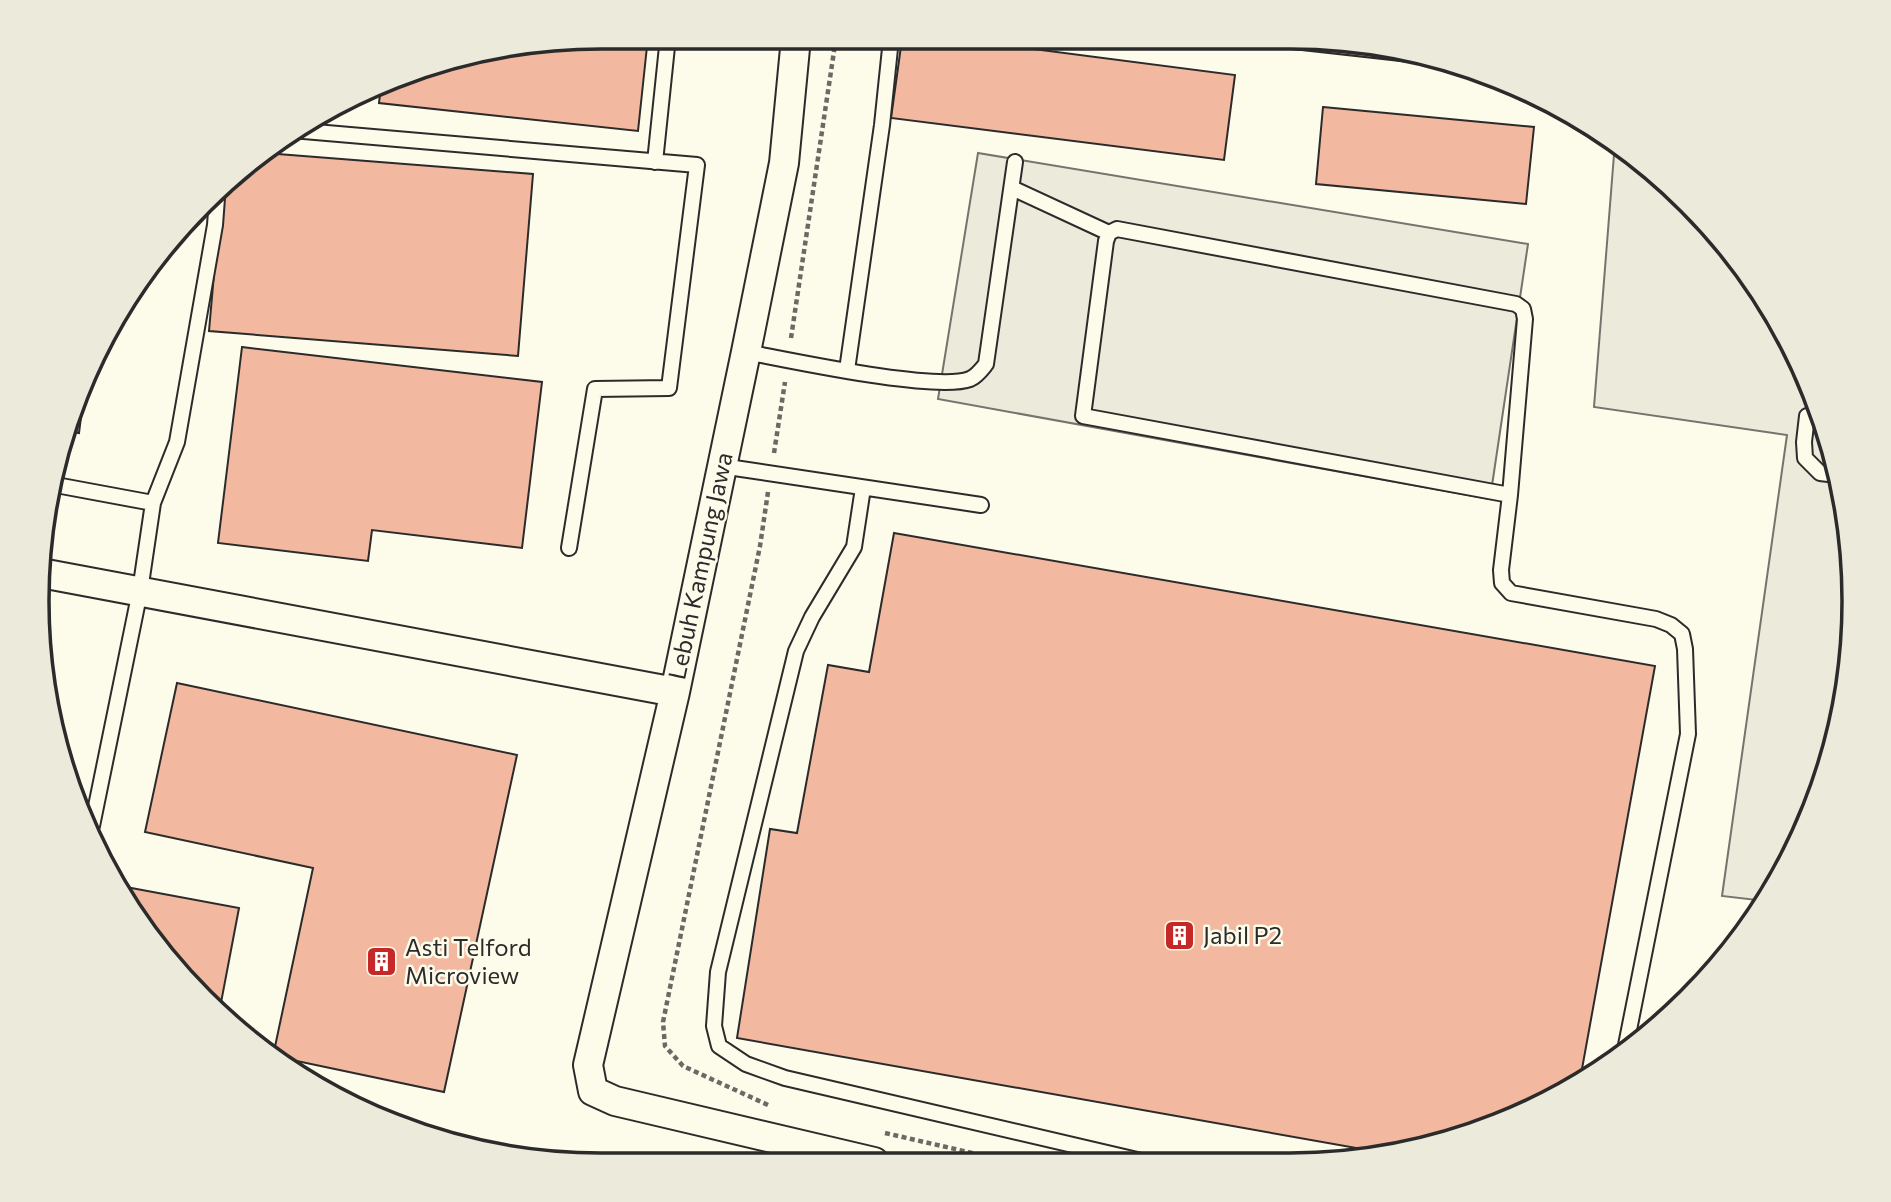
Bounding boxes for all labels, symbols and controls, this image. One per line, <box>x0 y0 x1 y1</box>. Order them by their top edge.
street label: Lebuh Kampung Jawa <box>661 449 738 682</box>
building icon: Jabil P2 <box>1163 919 1197 953</box>
place label: Jabil P2 <box>1203 920 1282 949</box>
place label: Asti Telford Microview <box>405 932 532 989</box>
building icon: Asti Telford Microview <box>365 945 399 979</box>

